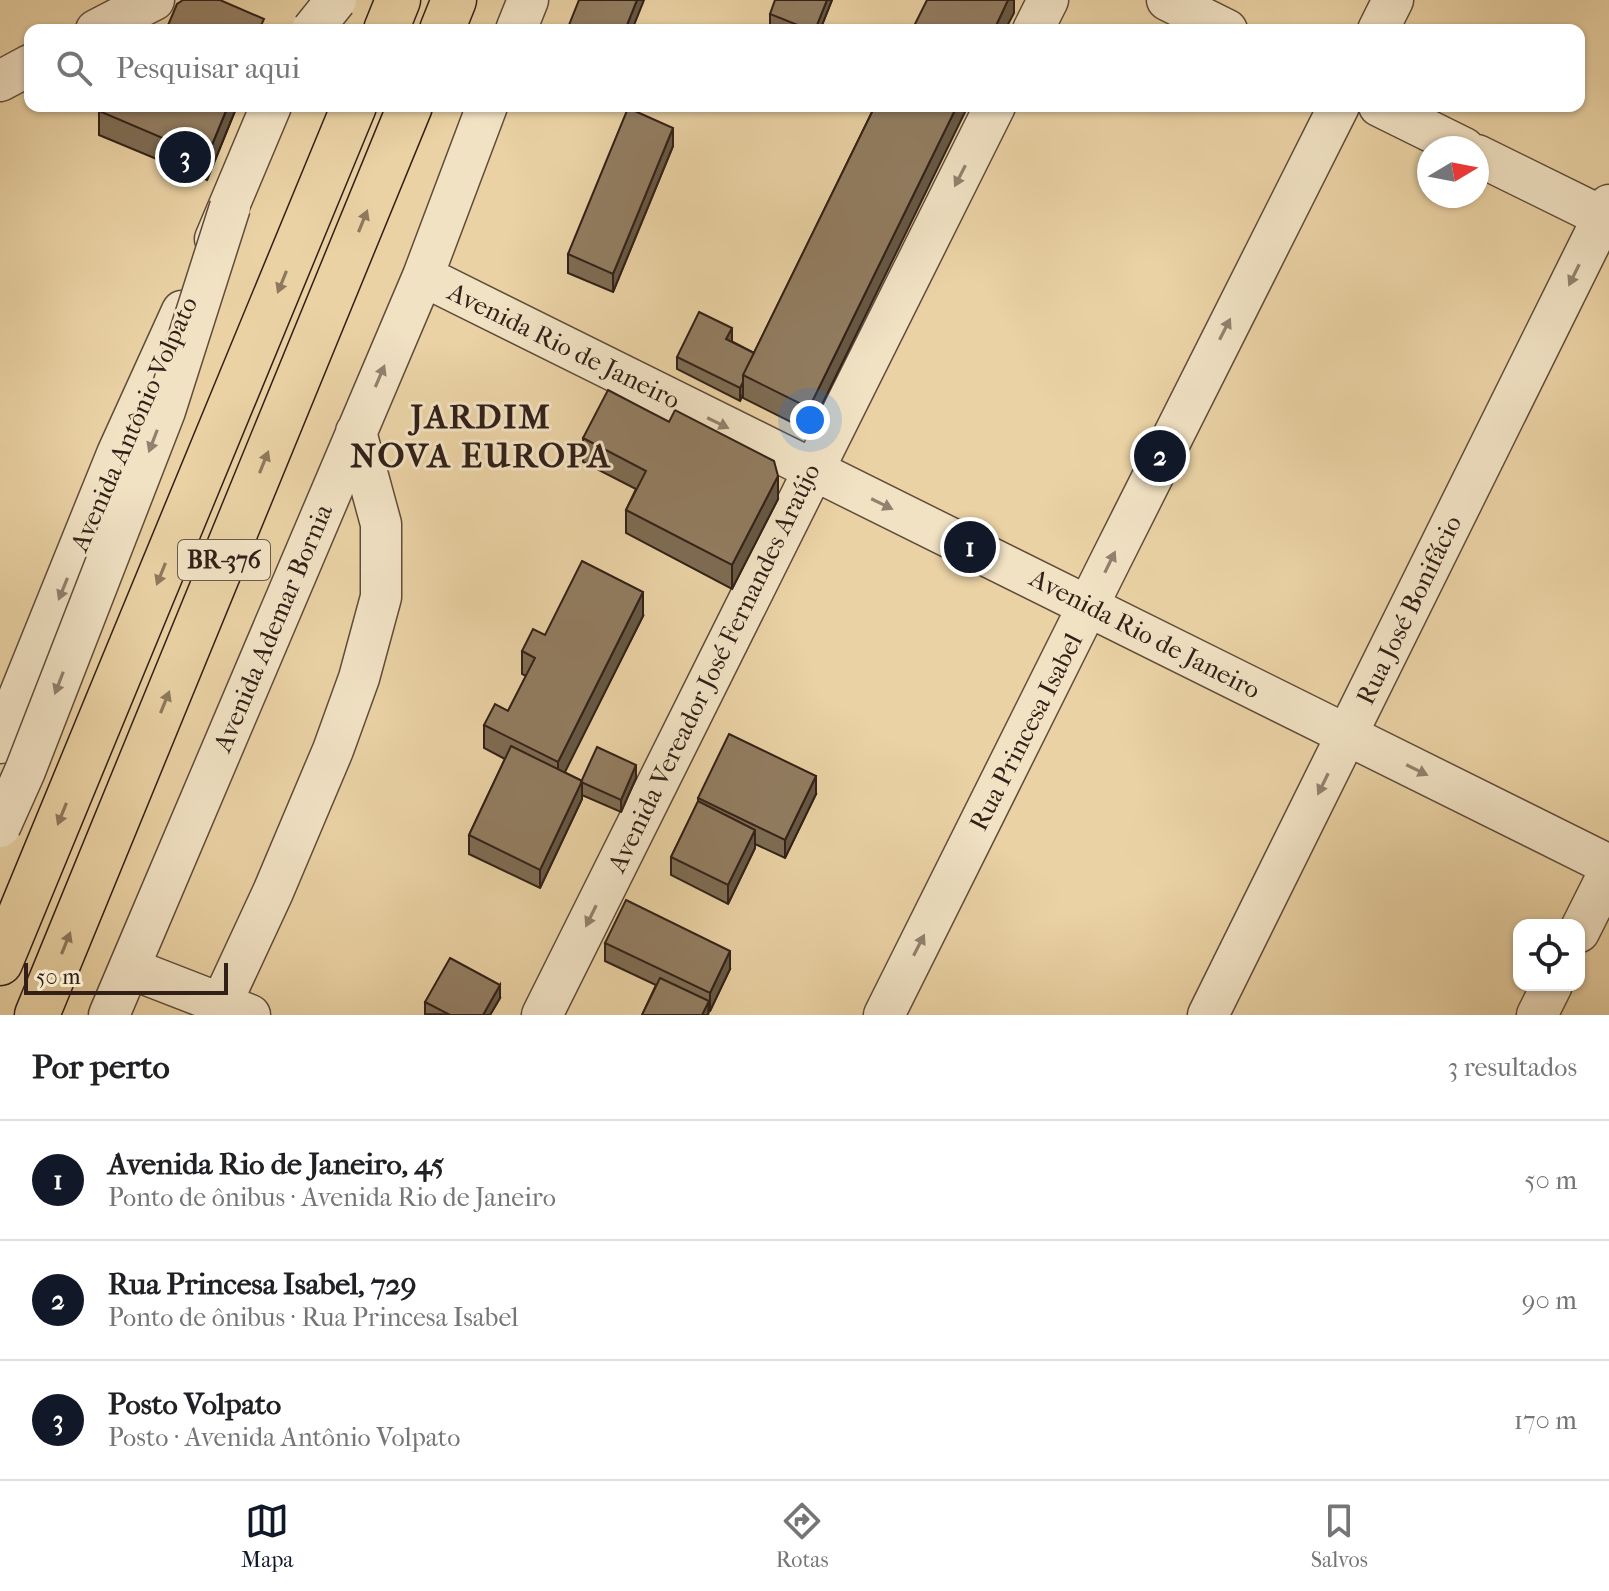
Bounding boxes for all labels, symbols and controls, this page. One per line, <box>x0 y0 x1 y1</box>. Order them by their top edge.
search box <box>24 24 1585 112</box>
icon: search <box>52 46 96 90</box>
text: Pesquisar aqui <box>116 51 300 86</box>
pin: 3 <box>159 127 211 187</box>
north arrow <box>1417 136 1489 208</box>
one-way arrow <box>953 164 967 187</box>
one-way arrow <box>357 209 370 233</box>
one-way arrow <box>1567 264 1581 287</box>
one-way arrow <box>275 270 288 294</box>
street label: Avenida Rio de Janeiro <box>442 276 685 416</box>
street label: Avenida Antônio Volpato <box>63 292 204 557</box>
one-way arrow <box>1219 318 1232 341</box>
one-way arrow <box>374 364 387 388</box>
district label: JARDIM NOVA EUROPA <box>350 397 612 476</box>
your location <box>790 400 830 440</box>
one-way arrow <box>707 416 730 429</box>
pin: 2 <box>1134 426 1186 486</box>
one-way arrow <box>146 429 159 453</box>
one-way arrow <box>258 450 271 474</box>
street label: Avenida Vereador José Fernandes Araújo <box>601 459 827 878</box>
one-way arrow <box>871 497 894 511</box>
street label: Avenida Ademar Bornia <box>206 499 340 757</box>
street label: Rua José Bonifácio <box>1350 510 1468 710</box>
pin: 1 <box>944 517 996 577</box>
road number: BR-376 <box>178 540 270 580</box>
one-way arrow <box>1103 551 1117 574</box>
one-way arrow <box>154 562 167 586</box>
street label: Avenida Rio de Janeiro <box>1024 562 1265 706</box>
one-way arrow <box>56 577 69 601</box>
street label: Rua Princesa Isabel <box>963 628 1089 836</box>
one-way arrow <box>52 671 65 695</box>
one-way arrow <box>159 690 172 714</box>
one-way arrow <box>1405 763 1429 777</box>
one-way arrow <box>1316 773 1330 796</box>
one-way arrow <box>55 802 68 826</box>
one-way arrow <box>584 904 598 927</box>
map controls <box>1513 919 1585 991</box>
button: locate <box>1513 919 1585 991</box>
one-way arrow <box>60 931 73 955</box>
one-way arrow <box>912 934 925 957</box>
scale bar <box>24 959 228 995</box>
text: 50 m <box>36 964 81 990</box>
text: Por perto <box>32 1047 170 1087</box>
text: 3 resultados <box>1447 1052 1577 1083</box>
text: Avenida Rio de Janeiro, 45 <box>108 1147 444 1182</box>
text: 1 <box>53 1165 63 1196</box>
text: 50 m <box>1524 1165 1577 1196</box>
text: Ponto de ônibus · Avenida Rio de Janeiro <box>108 1182 556 1213</box>
text: Rua Princesa Isabel, 729 <box>108 1267 417 1302</box>
text: 2 <box>51 1285 65 1316</box>
text: 90 m <box>1522 1285 1577 1316</box>
text: Ponto de ônibus · Rua Princesa Isabel <box>108 1302 518 1333</box>
text: Posto Volpato <box>108 1387 281 1422</box>
text: 3 <box>53 1405 63 1436</box>
text: 170 m <box>1514 1405 1577 1436</box>
text: Posto · Avenida Antônio Volpato <box>108 1422 460 1453</box>
tab: Mapa <box>241 1499 294 1573</box>
tab: Rotas <box>776 1499 829 1573</box>
tab: Salvos <box>1311 1499 1368 1573</box>

